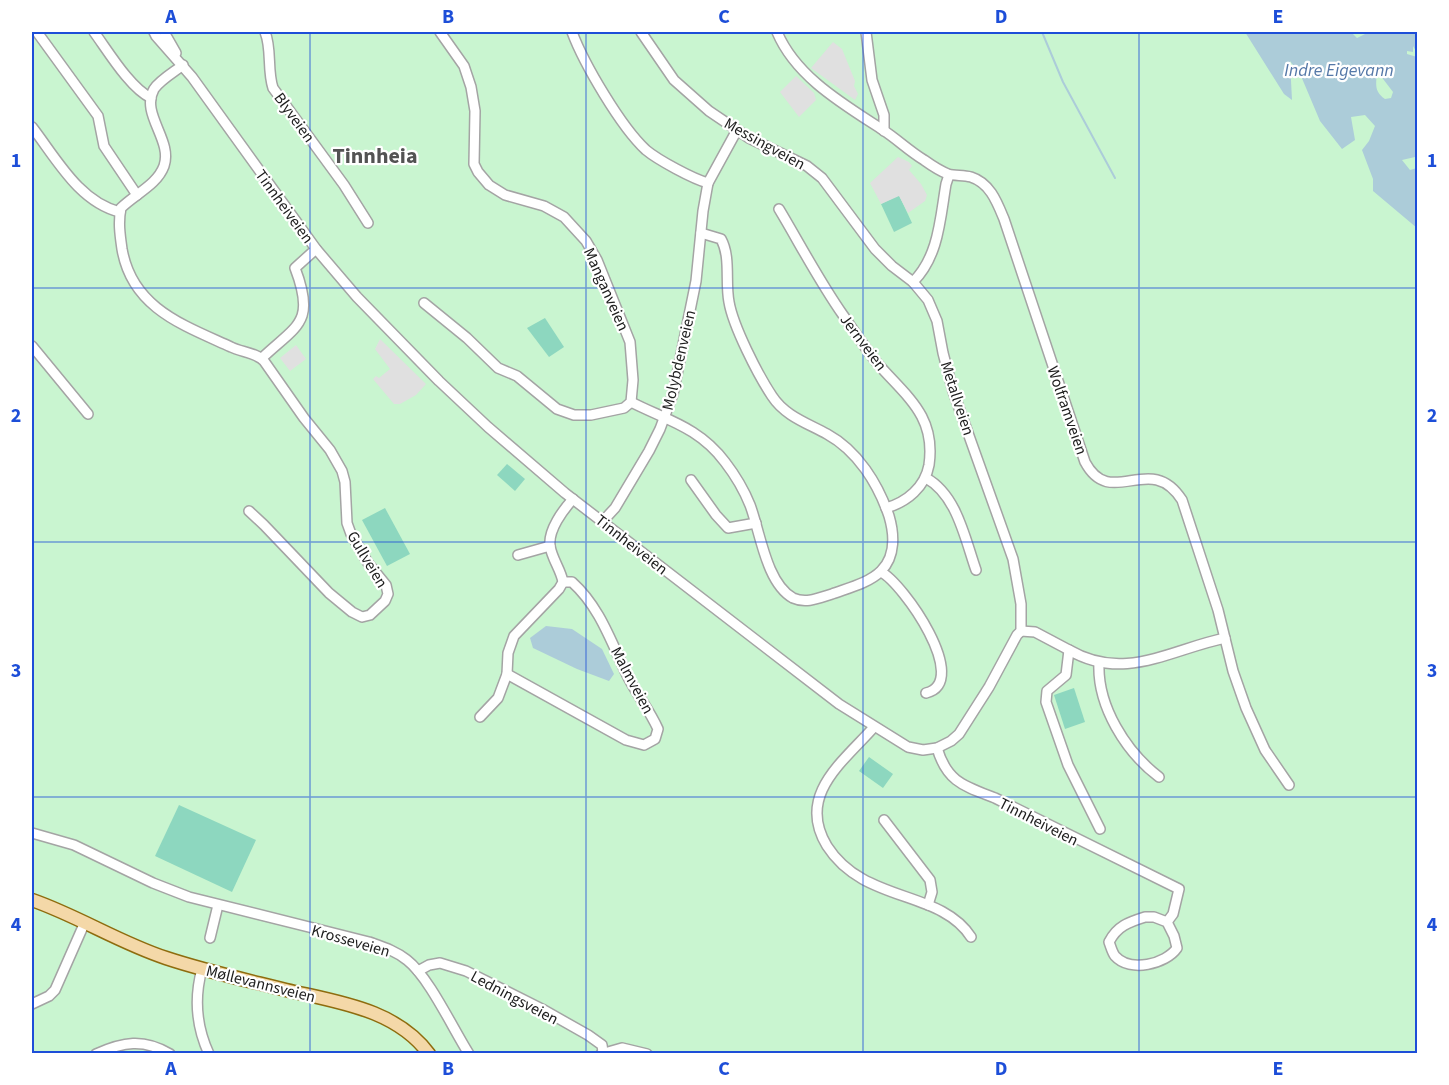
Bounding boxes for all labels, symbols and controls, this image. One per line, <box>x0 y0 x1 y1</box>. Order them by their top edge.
text: A <box>164 3 177 31</box>
text: B <box>442 3 454 31</box>
text: C <box>718 3 730 31</box>
text: D <box>995 3 1007 31</box>
text: E <box>1273 3 1283 31</box>
water label: Indre Eigevann <box>1284 58 1394 83</box>
street label: Blyveien <box>269 88 320 147</box>
street label: Messingveien <box>720 113 809 175</box>
district label: Tinnheia <box>332 140 418 172</box>
text: 1 <box>11 147 21 175</box>
text: 1 <box>1427 147 1437 175</box>
street label: Tinnheiveien <box>250 165 319 248</box>
street label: Manganveien <box>578 244 634 335</box>
street label: Molybdenveien <box>657 308 701 413</box>
street label: Jernveien <box>835 310 892 376</box>
street label: Metallveien <box>935 358 979 438</box>
street label: Wolframveien <box>1042 363 1093 458</box>
text: 2 <box>11 402 21 430</box>
text: 2 <box>1427 402 1437 430</box>
street label: Tinnheiveien <box>590 509 672 580</box>
street label: Gullveien <box>342 527 393 592</box>
street label: Malmveien <box>605 643 659 718</box>
text: 3 <box>11 657 21 685</box>
text: 3 <box>1427 657 1437 685</box>
street label: Tinnheiveien <box>995 792 1082 851</box>
text: 4 <box>11 911 22 939</box>
text: 4 <box>1427 911 1438 939</box>
street label: Krosseveien <box>309 919 393 963</box>
street label: Møllevannsveien <box>204 960 318 1008</box>
street label: Ledningsveien <box>467 965 562 1030</box>
text: A <box>164 1055 177 1083</box>
text: B <box>442 1055 454 1083</box>
text: C <box>718 1055 730 1083</box>
text: D <box>995 1055 1007 1083</box>
text: E <box>1273 1055 1283 1083</box>

